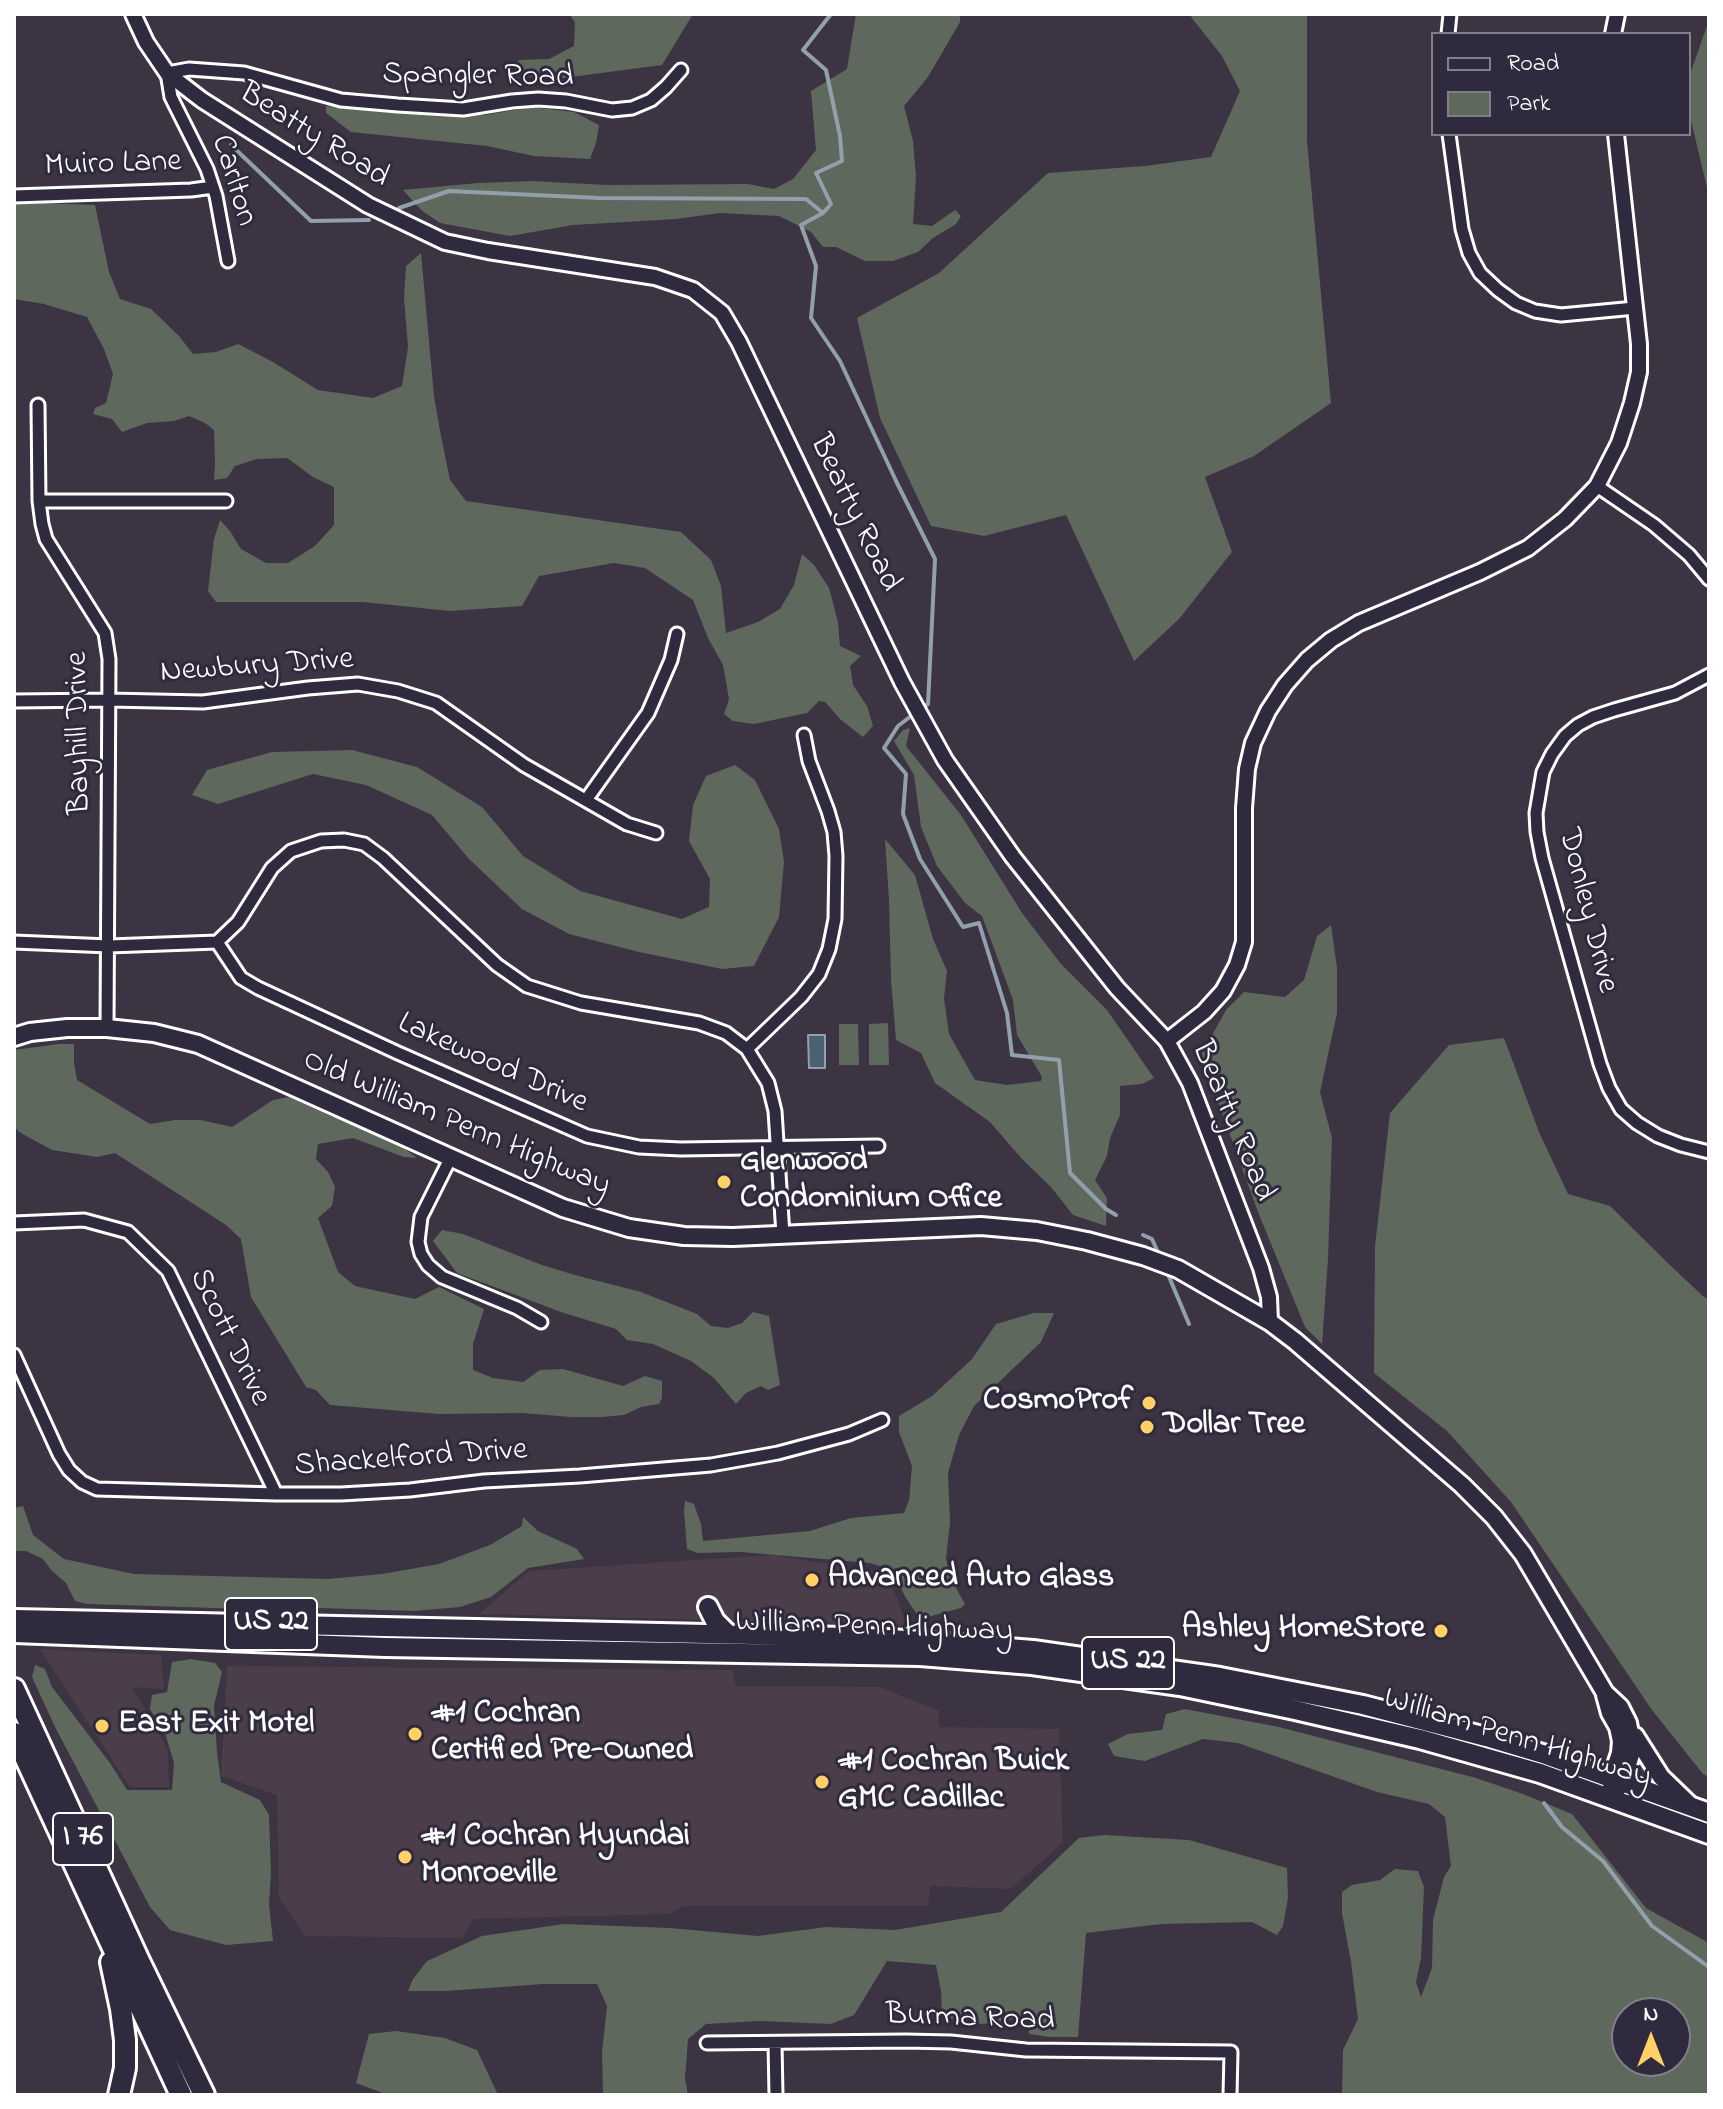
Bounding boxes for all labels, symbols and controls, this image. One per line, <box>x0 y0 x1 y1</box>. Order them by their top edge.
legend <box>1431 32 1691 136</box>
text: Road <box>1507 47 1559 82</box>
street label: Spangler Road <box>382 57 574 99</box>
street label: Beatty Road <box>231 76 395 198</box>
text: Park <box>1507 87 1550 122</box>
street label: Carlton <box>200 131 264 231</box>
street label: Muiro Lane <box>44 144 182 188</box>
street label: Beatty Road <box>798 429 908 599</box>
street label: Newbury Drive <box>159 642 355 694</box>
street label: Bayhill Drive <box>60 651 102 815</box>
street label: Donley Drive <box>1547 825 1625 997</box>
street label: Lakewood Drive <box>391 1006 593 1124</box>
street label: Beatty Road <box>1180 1036 1282 1208</box>
street label: Old William Penn Highway <box>296 1043 616 1207</box>
place label: Glenwood Condominium Office <box>740 1145 1002 1220</box>
marker: Glenwood Condominium Office <box>715 1173 733 1191</box>
street label: Scott Drive <box>178 1263 278 1413</box>
place label: CosmoProf <box>983 1384 1133 1422</box>
marker: CosmoProf <box>1140 1394 1158 1412</box>
place label: Dollar Tree <box>1163 1408 1305 1446</box>
marker: Dollar Tree <box>1138 1418 1156 1436</box>
street label: Shackelford Drive <box>293 1433 529 1487</box>
place label: Advanced Auto Glass <box>828 1561 1114 1599</box>
marker: Advanced Auto Glass <box>803 1571 821 1589</box>
road number: US 22 <box>225 1598 317 1650</box>
street label: William Penn Highway <box>734 1605 1014 1653</box>
place label: Ashley HomeStore <box>1182 1612 1425 1650</box>
marker: Ashley HomeStore <box>1432 1622 1450 1640</box>
road number: US 22 <box>1082 1637 1174 1689</box>
street label: William Penn Highway <box>1378 1681 1656 1799</box>
place label: #1 Cochran Certified Pre-Owned <box>431 1697 693 1772</box>
place label: East Exit Motel <box>118 1707 314 1745</box>
marker: East Exit Motel <box>93 1717 111 1735</box>
marker: #1 Cochran Certified Pre-Owned <box>406 1725 424 1743</box>
place label: #1 Cochran Buick GMC Cadillac <box>838 1745 1069 1820</box>
marker: #1 Cochran Buick GMC Cadillac <box>813 1773 831 1791</box>
road number: I 76 <box>53 1813 113 1865</box>
place label: #1 Cochran Hyundai Monroeville <box>421 1820 690 1895</box>
marker: #1 Cochran Hyundai Monroeville <box>396 1848 414 1866</box>
north arrow <box>1611 1997 1691 2077</box>
street label: Burma Road <box>885 1998 1055 2042</box>
text: N <box>1644 1999 1658 2031</box>

